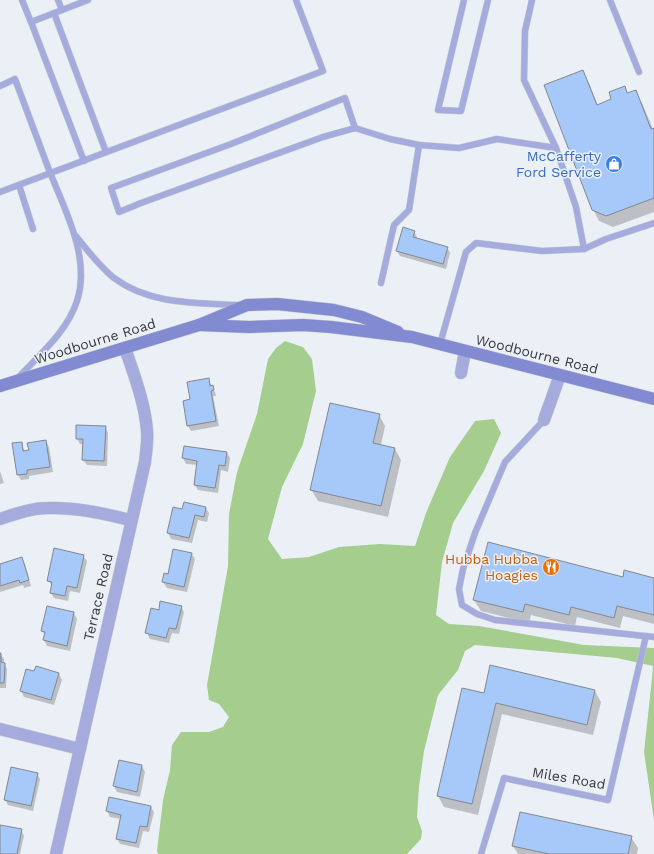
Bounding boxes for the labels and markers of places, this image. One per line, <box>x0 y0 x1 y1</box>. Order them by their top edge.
place label: McCafferty Ford Service <box>516 148 602 180</box>
shop icon: McCafferty Ford Service <box>604 154 624 174</box>
place label: Hubba Hubba Hoagies <box>445 551 538 583</box>
restaurant icon: Hubba Hubba Hoagies <box>541 557 561 577</box>

